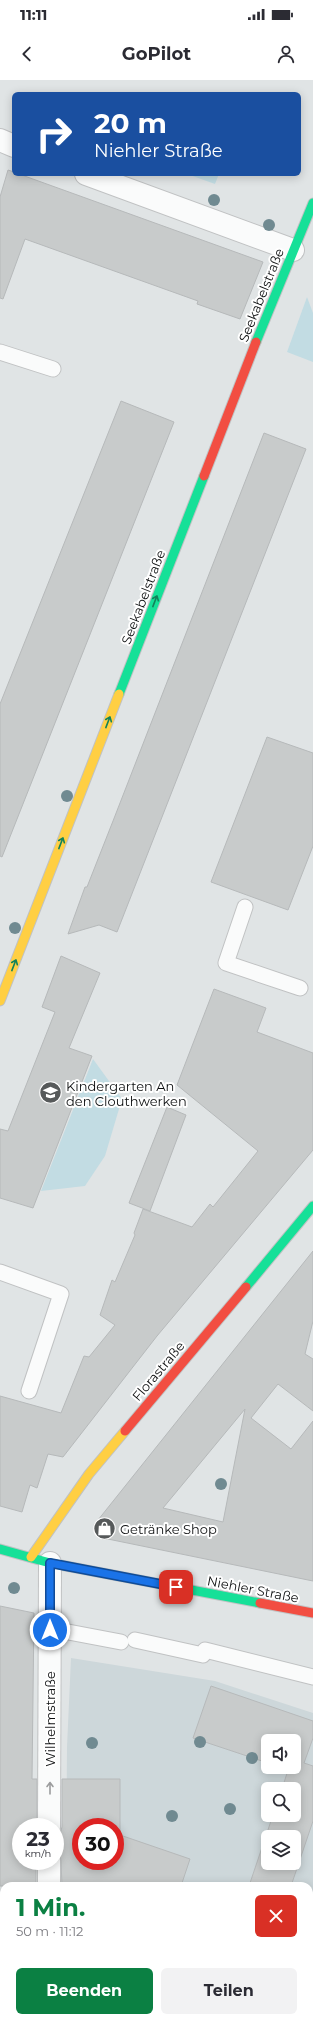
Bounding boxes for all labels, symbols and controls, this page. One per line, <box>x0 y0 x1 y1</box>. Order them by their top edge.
text: 11:11 <box>20 5 47 24</box>
icon: back <box>16 43 38 65</box>
text: GoPilot <box>122 43 191 65</box>
icon: person <box>275 43 297 65</box>
text: 20 m <box>94 106 167 140</box>
icon: right <box>28 108 80 160</box>
text: Niehler Straße <box>94 140 223 162</box>
street label: Seekabelstraße <box>235 246 287 344</box>
street label: Seekabelstraße <box>118 547 168 646</box>
one-way arrow <box>152 595 160 607</box>
one-way arrow <box>105 717 113 729</box>
one-way arrow <box>58 838 66 850</box>
one-way arrow <box>11 959 19 971</box>
place label: Kindergarten An den Clouthwerken <box>66 1078 187 1109</box>
school or university icon: Kindergarten An den Clouthwerken <box>37 1080 63 1106</box>
street label: Florastraße <box>128 1338 188 1404</box>
shop icon: Getränke Shop <box>92 1516 118 1542</box>
place label: Getränke Shop <box>120 1521 217 1537</box>
pin <box>159 1570 193 1604</box>
street label: Niehler Straße <box>206 1572 300 1606</box>
icon: arrive <box>165 1576 187 1598</box>
position arrow <box>29 1609 71 1651</box>
street label: Wilhelmstraße <box>42 1671 58 1767</box>
map controls <box>261 1734 301 1870</box>
button: sound <box>261 1734 301 1774</box>
one-way arrow <box>46 1782 54 1795</box>
button: search <box>261 1782 301 1822</box>
speed limit sign: 30 <box>72 1818 124 1870</box>
text: 23 <box>26 1827 50 1851</box>
button: layers <box>261 1830 301 1870</box>
text: km/h <box>25 1847 51 1860</box>
text: 1 Min. <box>16 1893 85 1922</box>
button: close <box>255 1895 297 1937</box>
text: 50 m · 11:12 <box>16 1923 83 1939</box>
button: Beenden <box>16 1968 153 2014</box>
button: Teilen <box>161 1968 297 2014</box>

